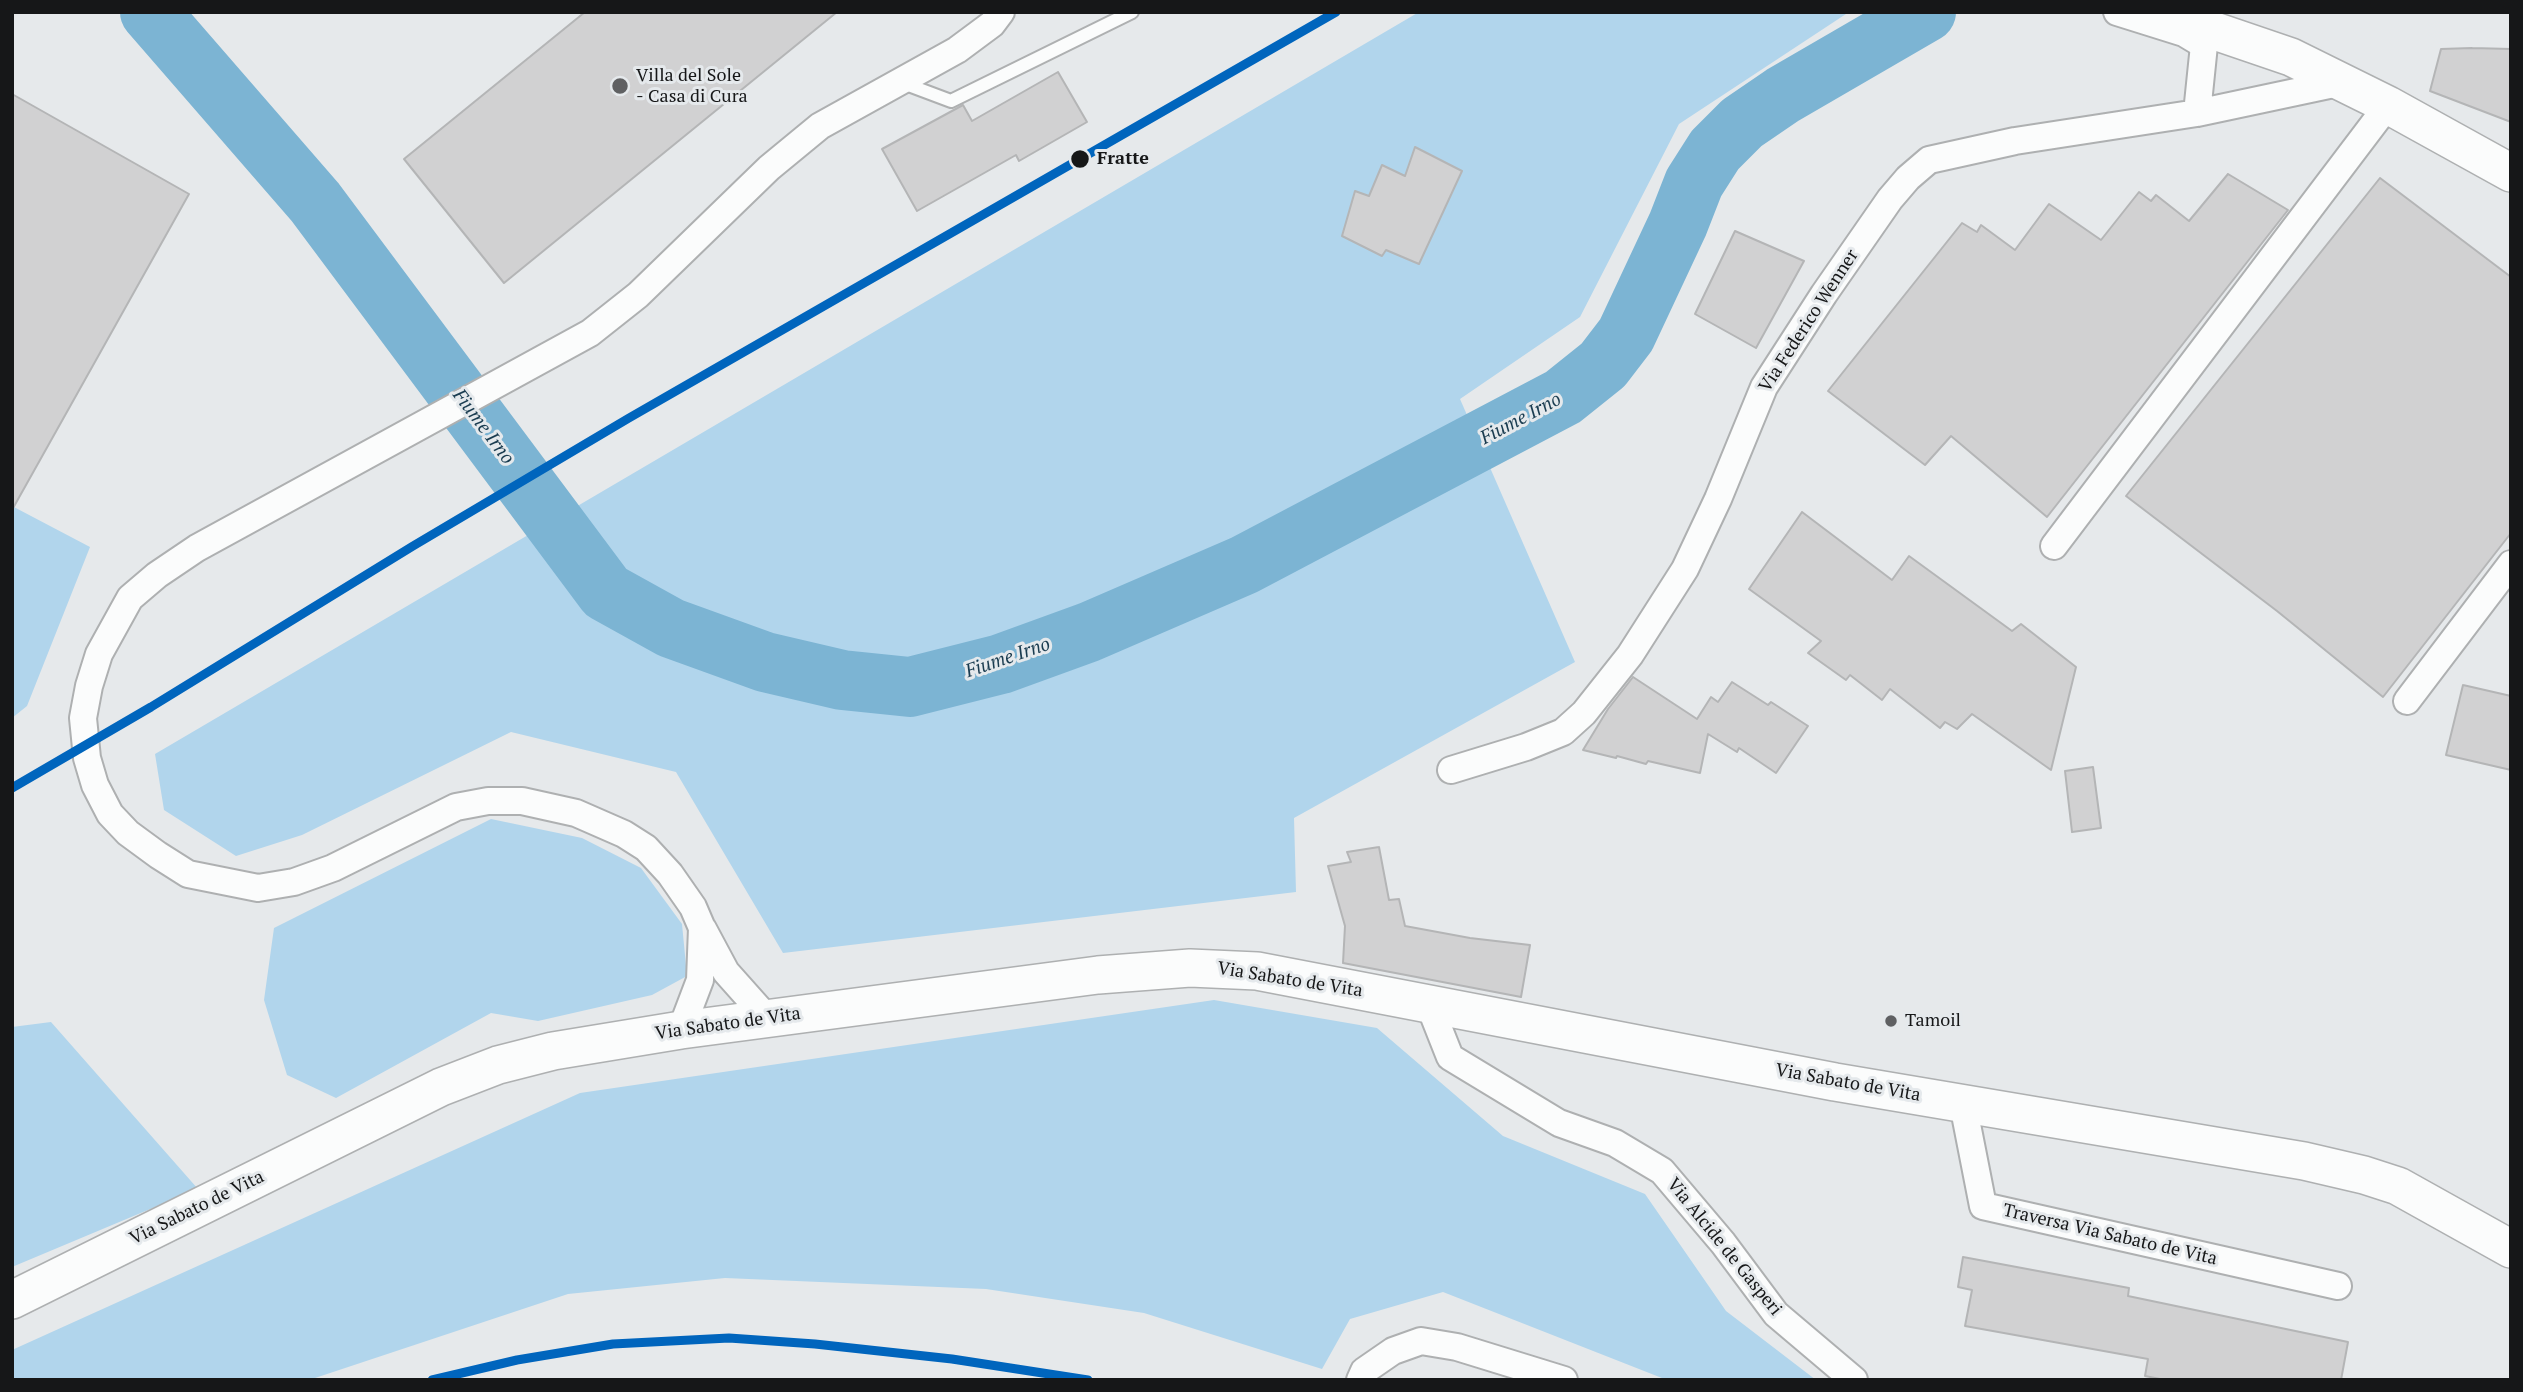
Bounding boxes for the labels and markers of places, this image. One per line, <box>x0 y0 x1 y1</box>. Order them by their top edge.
place label: Villa del Sole - Casa di Cura <box>636 65 748 108</box>
marker: Villa del Sole - Casa di Cura <box>610 76 630 96</box>
marker: Fratte <box>1069 148 1091 170</box>
place label: Fratte <box>1097 148 1149 170</box>
place label: Tamoil <box>1905 1010 1961 1032</box>
marker: Tamoil <box>1883 1013 1899 1029</box>

